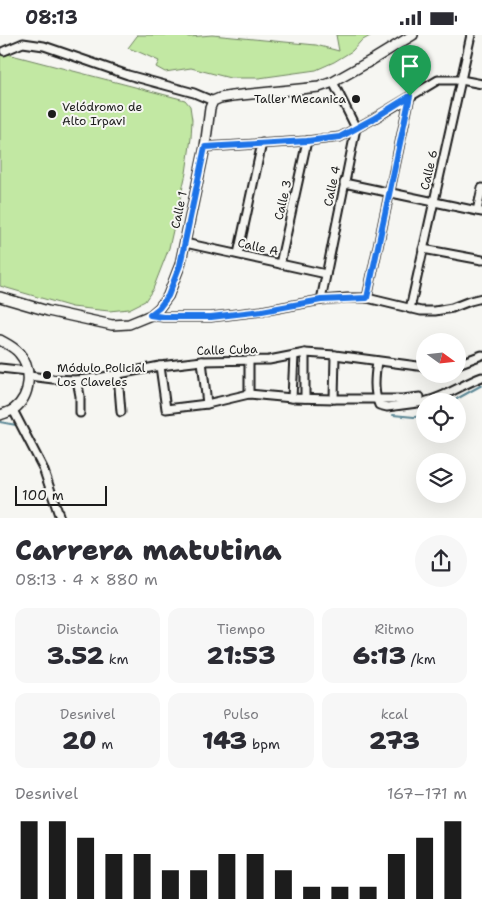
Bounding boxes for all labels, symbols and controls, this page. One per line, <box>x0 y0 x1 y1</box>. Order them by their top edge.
text: 08:13 <box>25 5 78 30</box>
pin <box>389 45 431 96</box>
icon: arrive <box>396 52 424 80</box>
place label: Taller Mecanica <box>254 91 347 107</box>
marker: Taller Mecanica <box>350 93 362 105</box>
place label: Velódromo de Alto Irpavi <box>62 99 142 129</box>
marker: Velódromo de Alto Irpavi <box>46 108 58 120</box>
street label: Calle 6 <box>417 148 441 192</box>
street label: Calle 4 <box>320 164 344 208</box>
street label: Calle 3 <box>271 178 295 222</box>
street label: Calle 1 <box>167 190 191 230</box>
street label: Calle A <box>236 235 280 259</box>
north arrow <box>416 333 466 383</box>
map controls <box>416 333 466 503</box>
street label: Calle Cuba <box>196 341 258 359</box>
place label: Módulo Policial Los Claveles <box>57 360 146 390</box>
marker: Módulo Policial Los Claveles <box>41 369 53 381</box>
button: locate <box>416 393 466 443</box>
button: layers <box>416 453 466 503</box>
scale bar <box>15 483 108 506</box>
text: 100 m <box>22 486 64 504</box>
text: Carrera matutina <box>15 531 282 569</box>
button: share <box>415 535 467 587</box>
text: 08:13 · 4 × 880 m <box>15 569 158 590</box>
text: Distancia <box>57 620 119 638</box>
text: Tiempo <box>217 620 265 638</box>
text: Ritmo <box>374 620 414 638</box>
text: 3.52 <box>47 638 104 672</box>
text: 21:53 <box>207 638 275 672</box>
text: 6:13 <box>353 638 406 672</box>
text: km <box>104 650 129 668</box>
text: /km <box>406 650 436 668</box>
text: Desnivel <box>60 705 115 723</box>
text: Pulso <box>223 705 259 723</box>
text: kcal <box>381 705 408 723</box>
text: 20 <box>62 723 97 757</box>
text: 143 <box>202 723 247 757</box>
text: 273 <box>369 723 420 757</box>
text: m <box>97 735 113 753</box>
text: bpm <box>247 735 280 753</box>
text: Desnivel <box>15 783 78 804</box>
text: 167–171 m <box>387 783 467 804</box>

